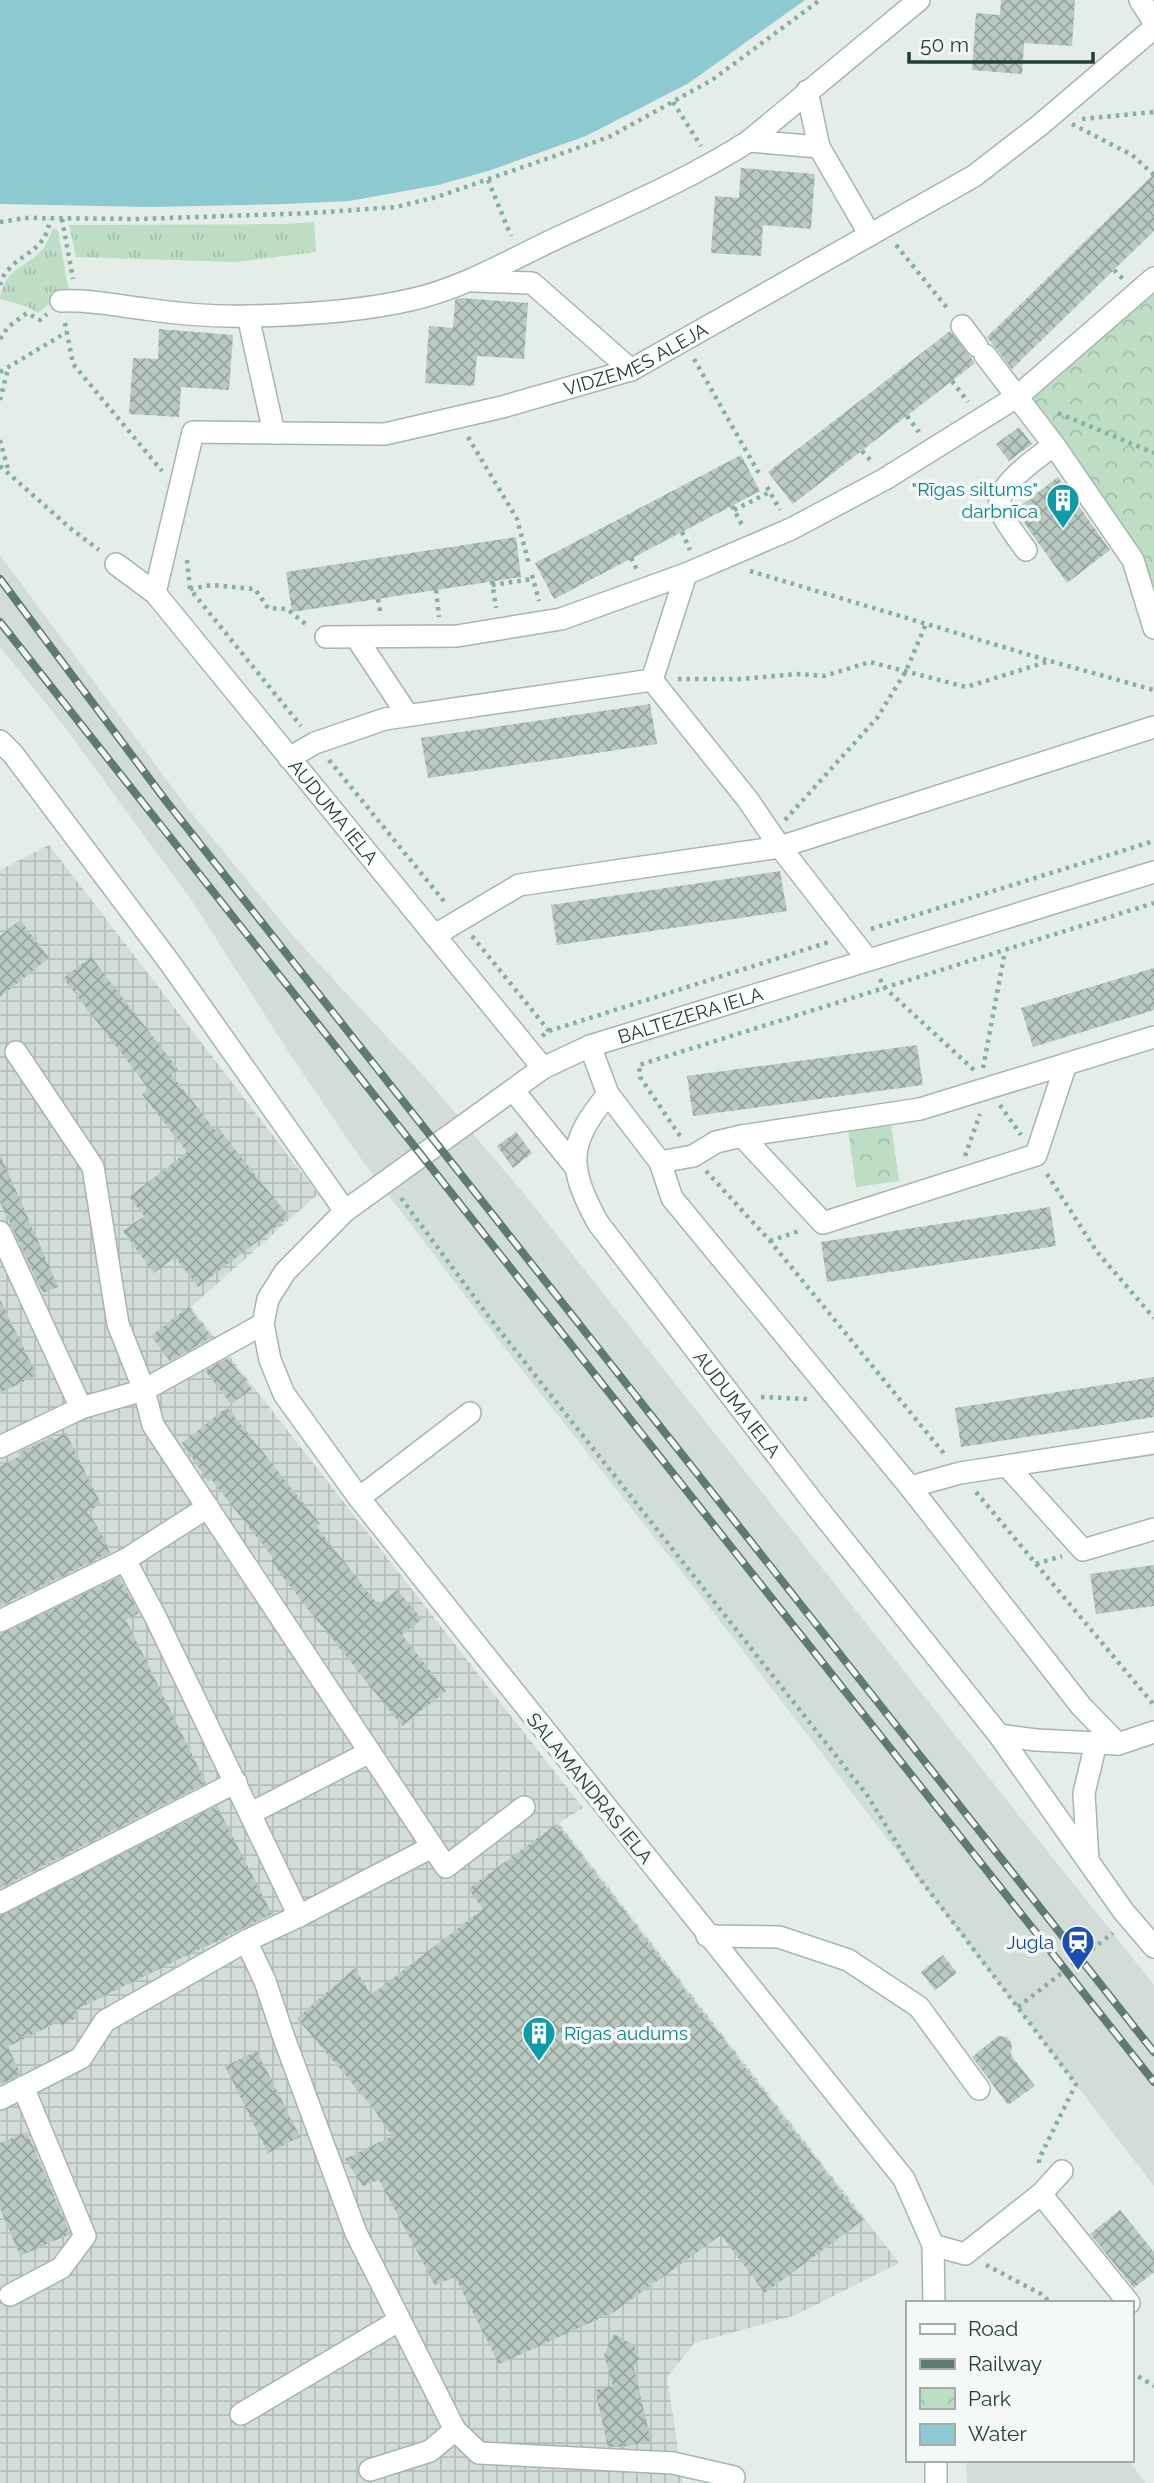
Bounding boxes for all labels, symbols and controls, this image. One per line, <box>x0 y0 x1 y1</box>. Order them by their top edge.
scale bar <box>909 21 1093 65</box>
text: 50 m <box>920 32 969 57</box>
street label: VIDZEMES ALEJA <box>561 318 711 400</box>
place label: "Rīgas siltums" darbnīca <box>912 478 1038 522</box>
building icon: "Rīgas siltums" darbnīca <box>1044 481 1082 530</box>
street label: AUDUMA IELA <box>284 755 383 869</box>
street label: BALTEZERA IELA <box>615 982 766 1048</box>
street label: AUDUMA IELA <box>689 1346 785 1462</box>
street label: SALAMANDRAS IELA <box>522 1708 658 1868</box>
station icon: Jugla <box>1059 1923 1097 1972</box>
place label: Jugla <box>1006 1931 1054 1953</box>
building icon: Rīgas audums <box>520 2014 558 2063</box>
place label: Rīgas audums <box>564 2022 688 2044</box>
legend <box>906 2301 1133 2462</box>
text: Road <box>968 2316 1018 2341</box>
text: Railway <box>968 2351 1042 2376</box>
text: Park <box>968 2386 1011 2411</box>
text: Water <box>968 2421 1027 2446</box>

